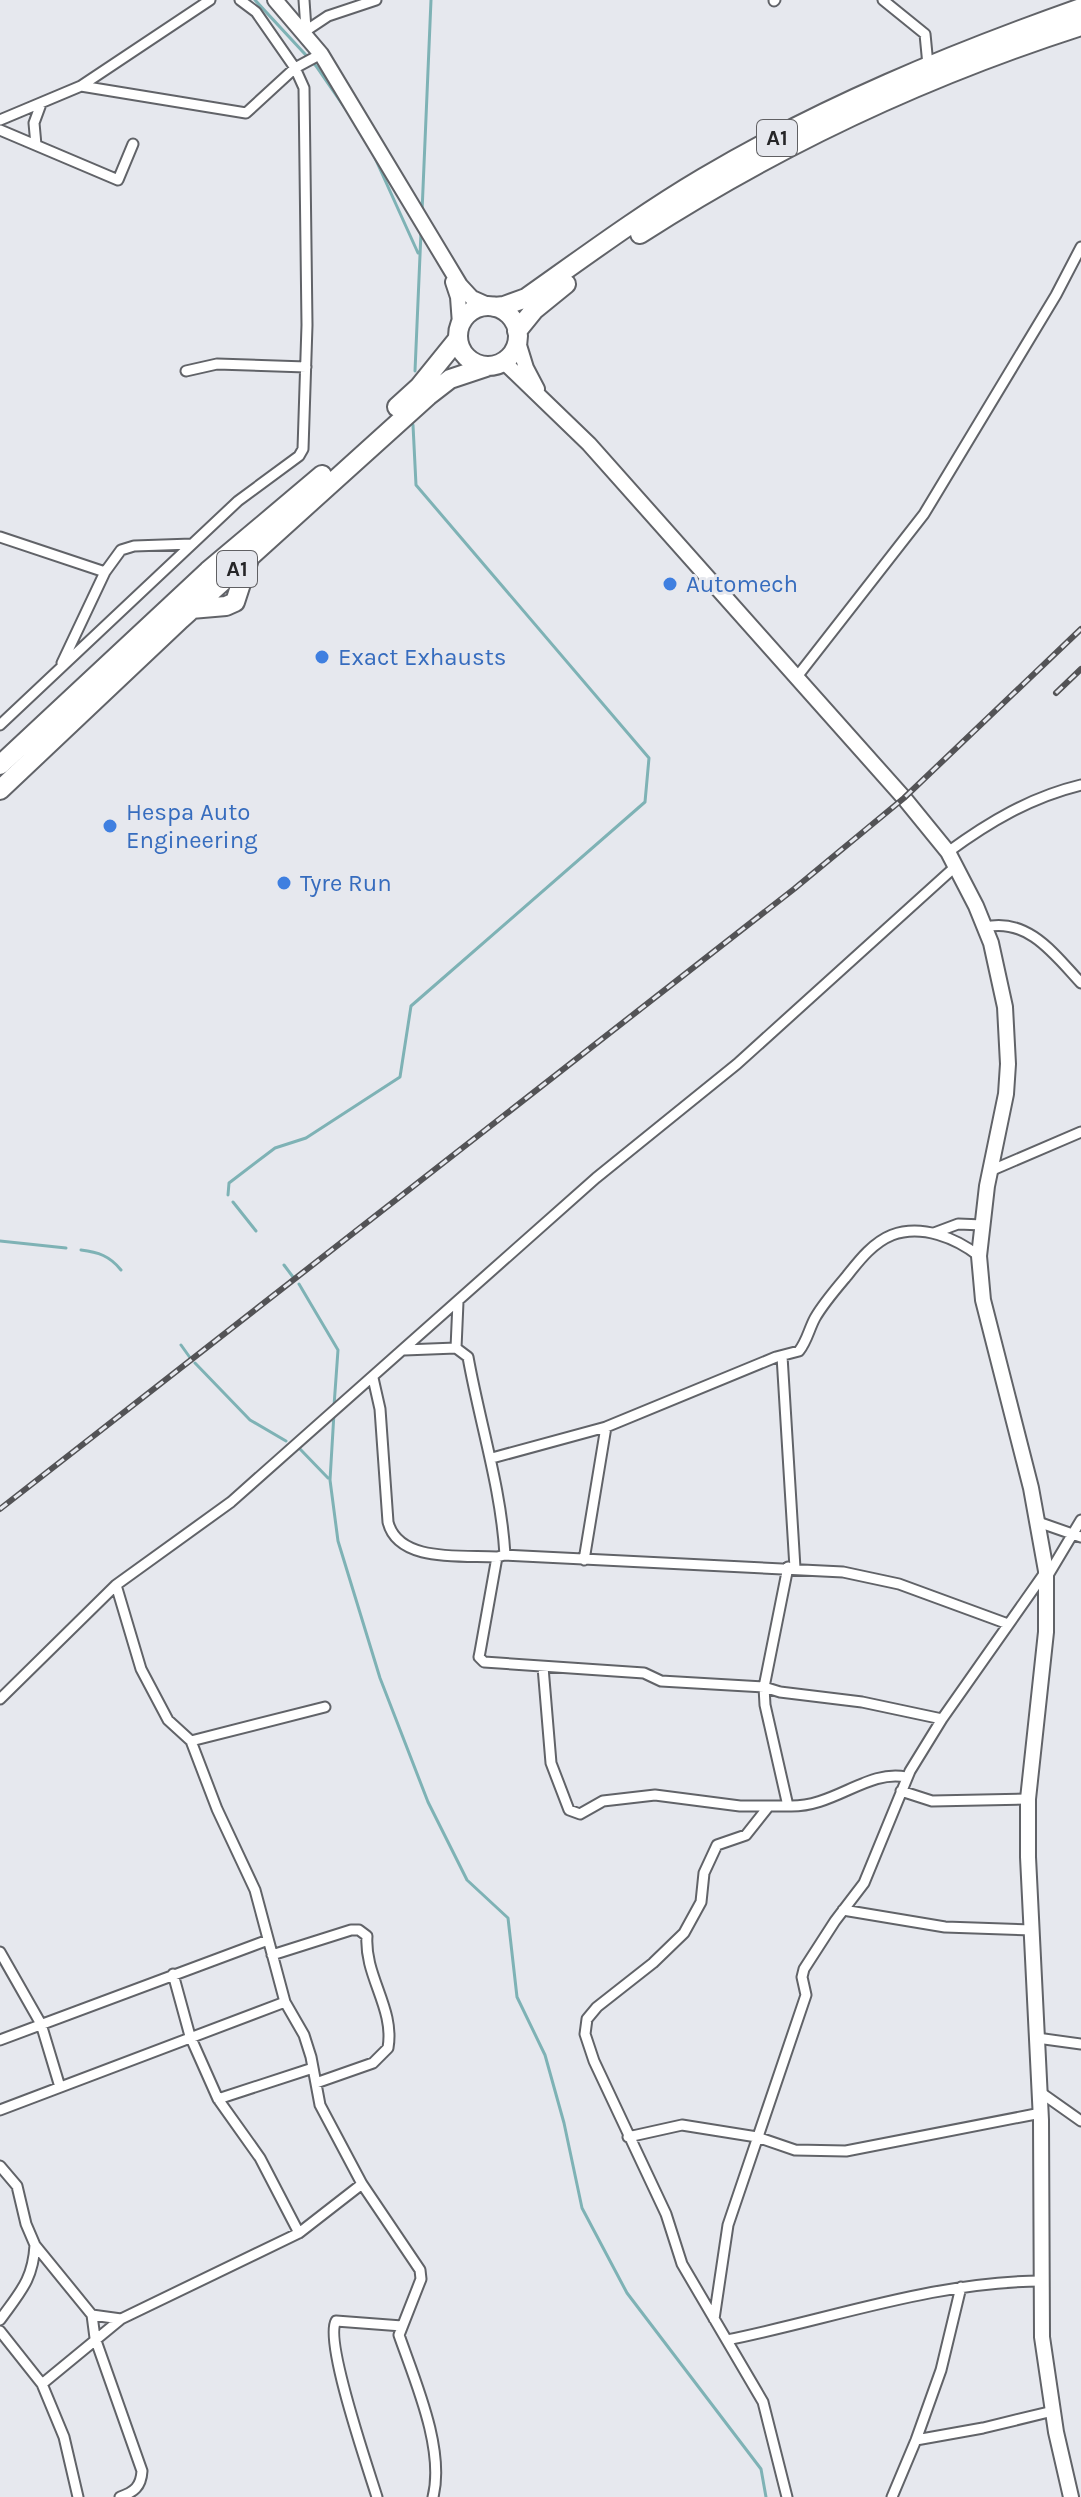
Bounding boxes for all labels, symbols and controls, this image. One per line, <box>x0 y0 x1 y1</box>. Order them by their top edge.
road number: A1 <box>757 120 797 156</box>
road number: A1 <box>217 551 257 587</box>
place label: Automech <box>686 570 798 598</box>
marker: Automech <box>661 575 679 593</box>
place label: Exact Exhausts <box>338 643 506 671</box>
marker: Exact Exhausts <box>313 648 331 666</box>
place label: Hespa Auto Engineering <box>126 798 258 854</box>
marker: Hespa Auto Engineering <box>101 817 119 835</box>
place label: Tyre Run <box>300 869 392 897</box>
marker: Tyre Run <box>275 874 293 892</box>

